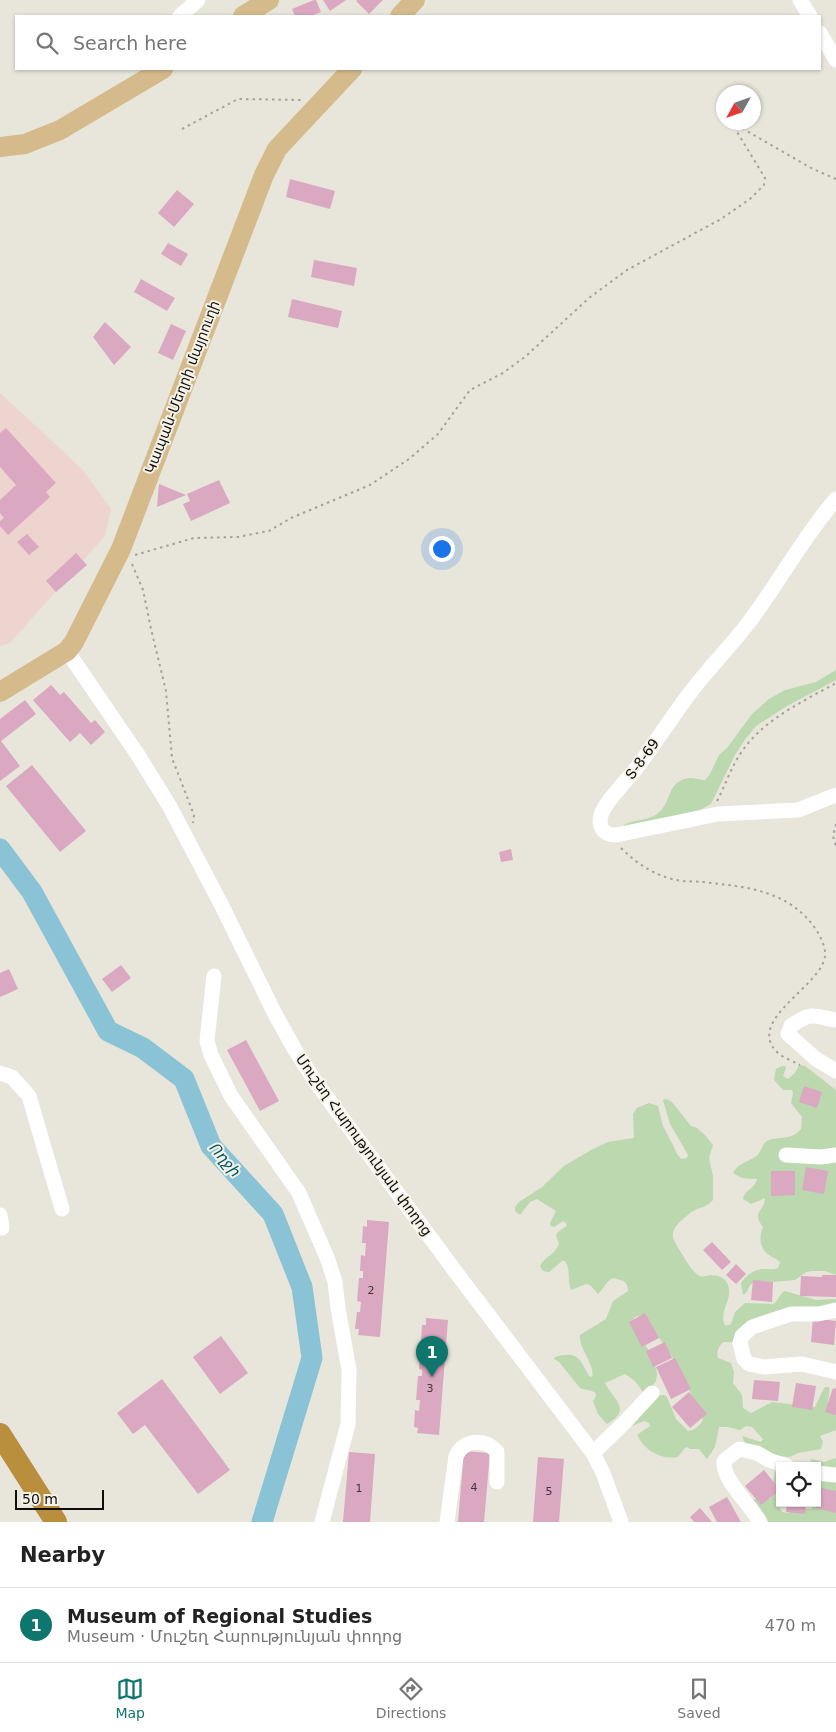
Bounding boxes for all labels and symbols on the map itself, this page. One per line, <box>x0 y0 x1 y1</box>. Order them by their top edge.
north arrow <box>716 85 761 130</box>
street label: Կապան-Մեղրի մայրուղի <box>142 298 222 476</box>
your location <box>429 536 455 562</box>
street label: Տ-8-69 <box>622 735 662 783</box>
street label: Մուշեղ Հարությունյան փողոց <box>293 1051 435 1239</box>
water label: Ողջի <box>206 1140 244 1180</box>
house number: 2 <box>368 1284 375 1297</box>
pin: 1 <box>416 1336 448 1377</box>
house number: 3 <box>427 1382 434 1395</box>
house number: 4 <box>471 1481 478 1494</box>
house number: 1 <box>356 1482 363 1495</box>
house number: 5 <box>546 1485 553 1498</box>
scale bar <box>15 1487 104 1510</box>

